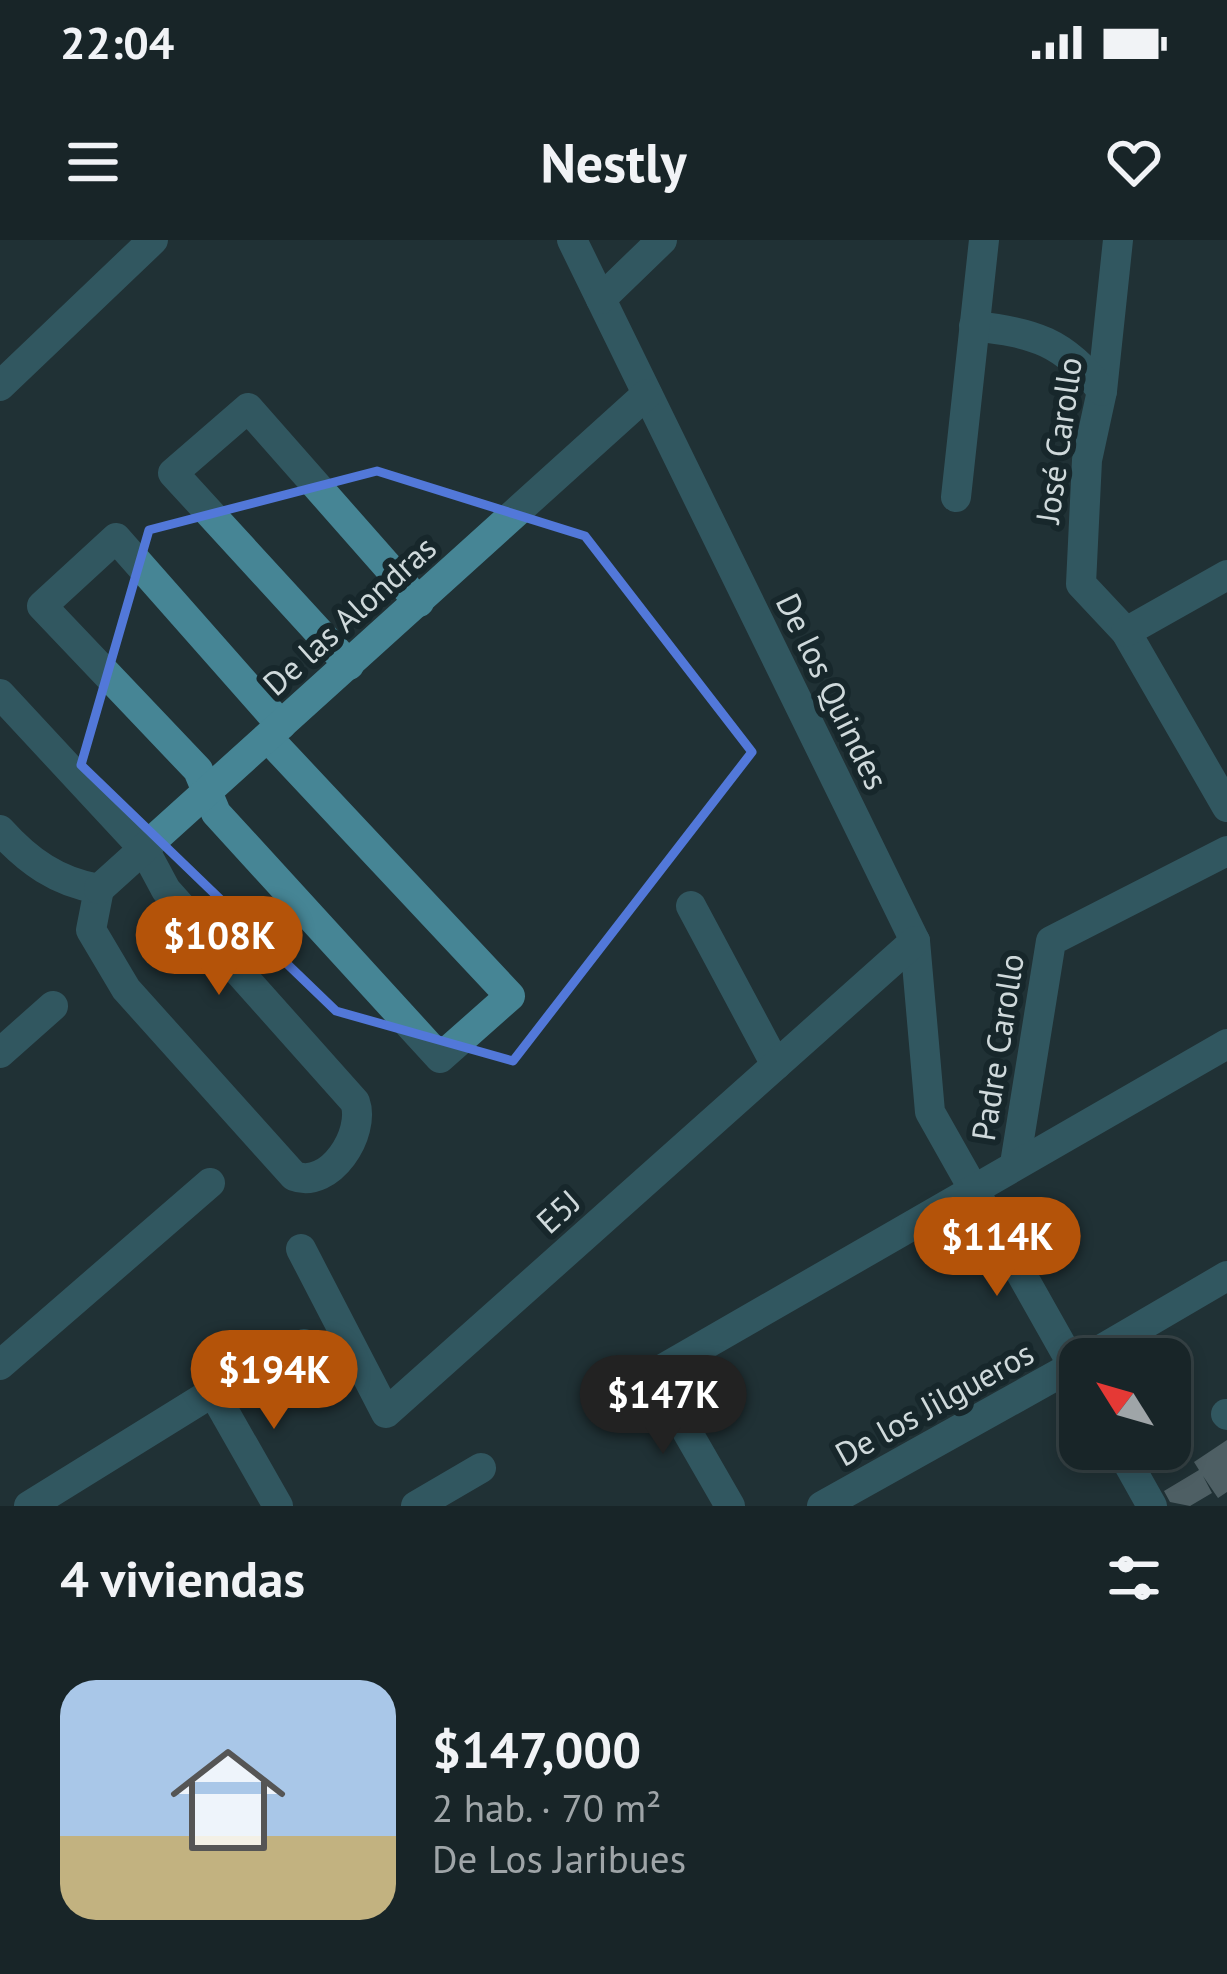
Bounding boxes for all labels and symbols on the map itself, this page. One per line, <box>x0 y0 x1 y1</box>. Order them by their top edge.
street label: José Carollo <box>1025 354 1091 528</box>
street label: De las Alondras <box>253 526 445 704</box>
street label: De los Quindes <box>767 586 899 796</box>
pin: $108K <box>135 896 303 998</box>
street label: Padre Carollo <box>961 950 1033 1144</box>
street label: E5J <box>527 1180 589 1242</box>
pin: $114K <box>913 1197 1081 1299</box>
pin: $194K <box>190 1330 358 1432</box>
street label: De los Jilgueros <box>827 1331 1041 1475</box>
north arrow <box>1059 1338 1191 1470</box>
pin: $147K <box>579 1355 747 1457</box>

